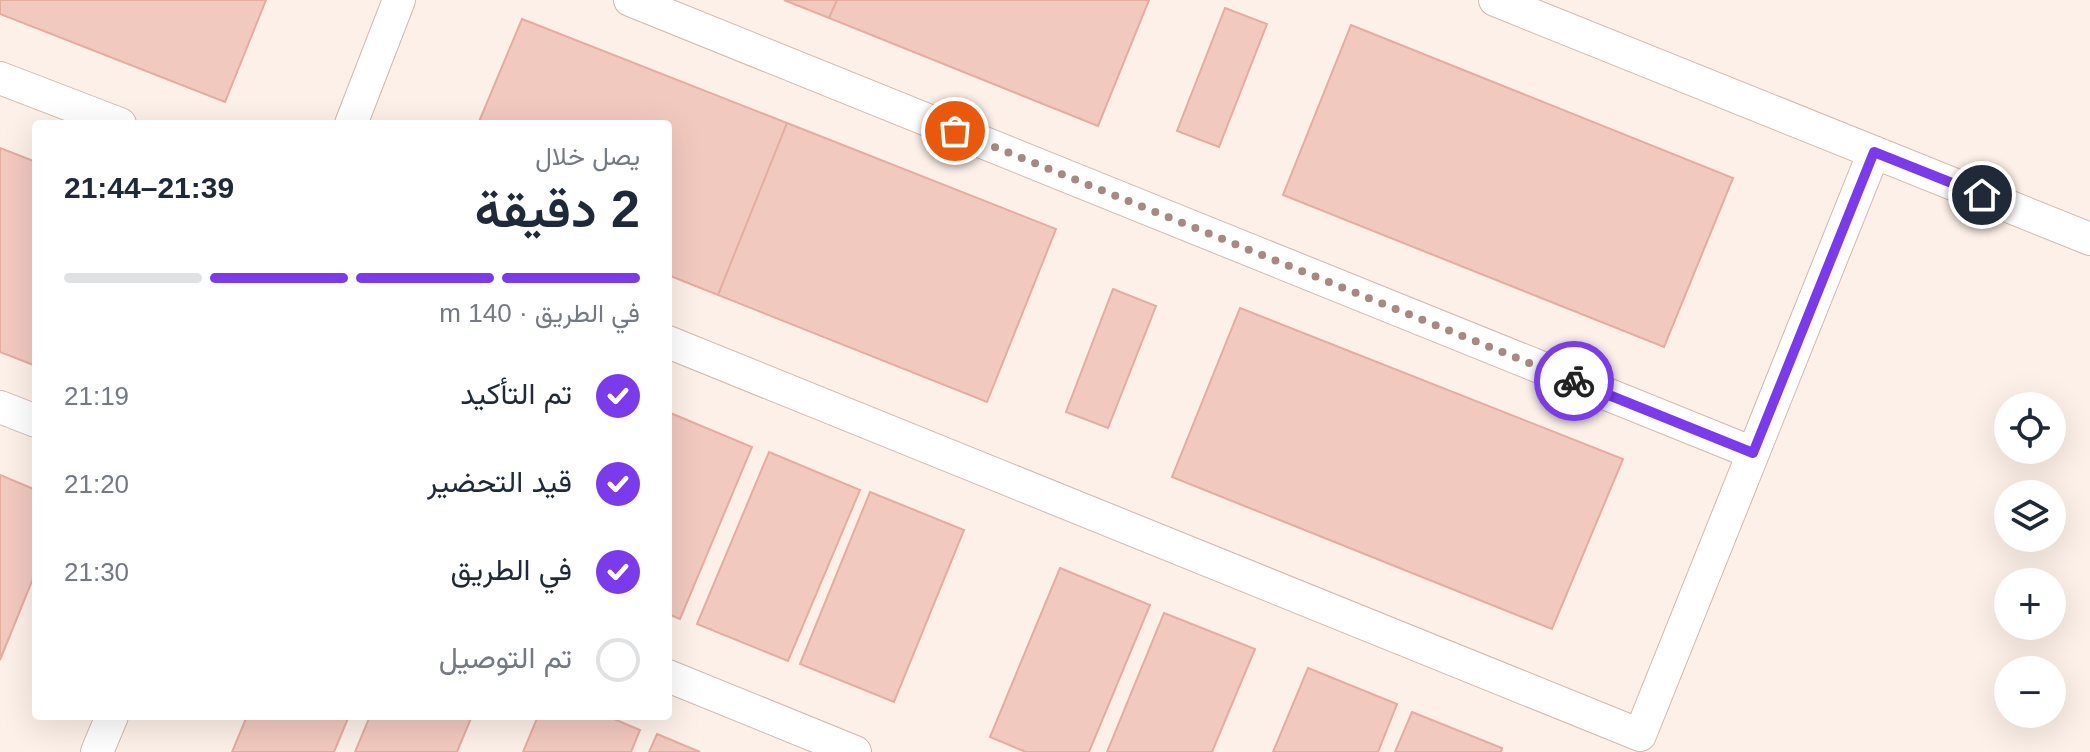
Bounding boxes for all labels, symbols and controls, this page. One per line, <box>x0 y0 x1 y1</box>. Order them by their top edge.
pin <box>921 97 989 165</box>
icon: bag <box>933 109 977 153</box>
text: يصل خلال <box>535 141 640 171</box>
pin <box>1948 161 2016 229</box>
text: 21:39–21:44 <box>64 171 234 204</box>
icon: home <box>1960 173 2004 217</box>
text: 2 دقيقة <box>475 180 640 238</box>
text: في الطريق · 140 m <box>439 298 640 328</box>
courier <box>1534 341 1614 421</box>
icon: bike <box>1552 359 1596 403</box>
icon: check <box>596 374 640 418</box>
text: تم التأكيد <box>460 377 572 410</box>
text: 21:19 <box>64 381 129 411</box>
map controls <box>1994 392 2066 728</box>
button: locate <box>1994 392 2066 464</box>
icon: check <box>596 462 640 506</box>
text: قيد التحضير <box>427 465 572 498</box>
text: 21:20 <box>64 469 129 499</box>
button: layers <box>1994 480 2066 552</box>
icon: check <box>596 550 640 594</box>
text: في الطريق <box>451 553 572 586</box>
text: 21:30 <box>64 557 129 587</box>
button: + <box>1994 568 2066 640</box>
text: تم التوصيل <box>439 641 572 674</box>
button: − <box>1994 656 2066 728</box>

